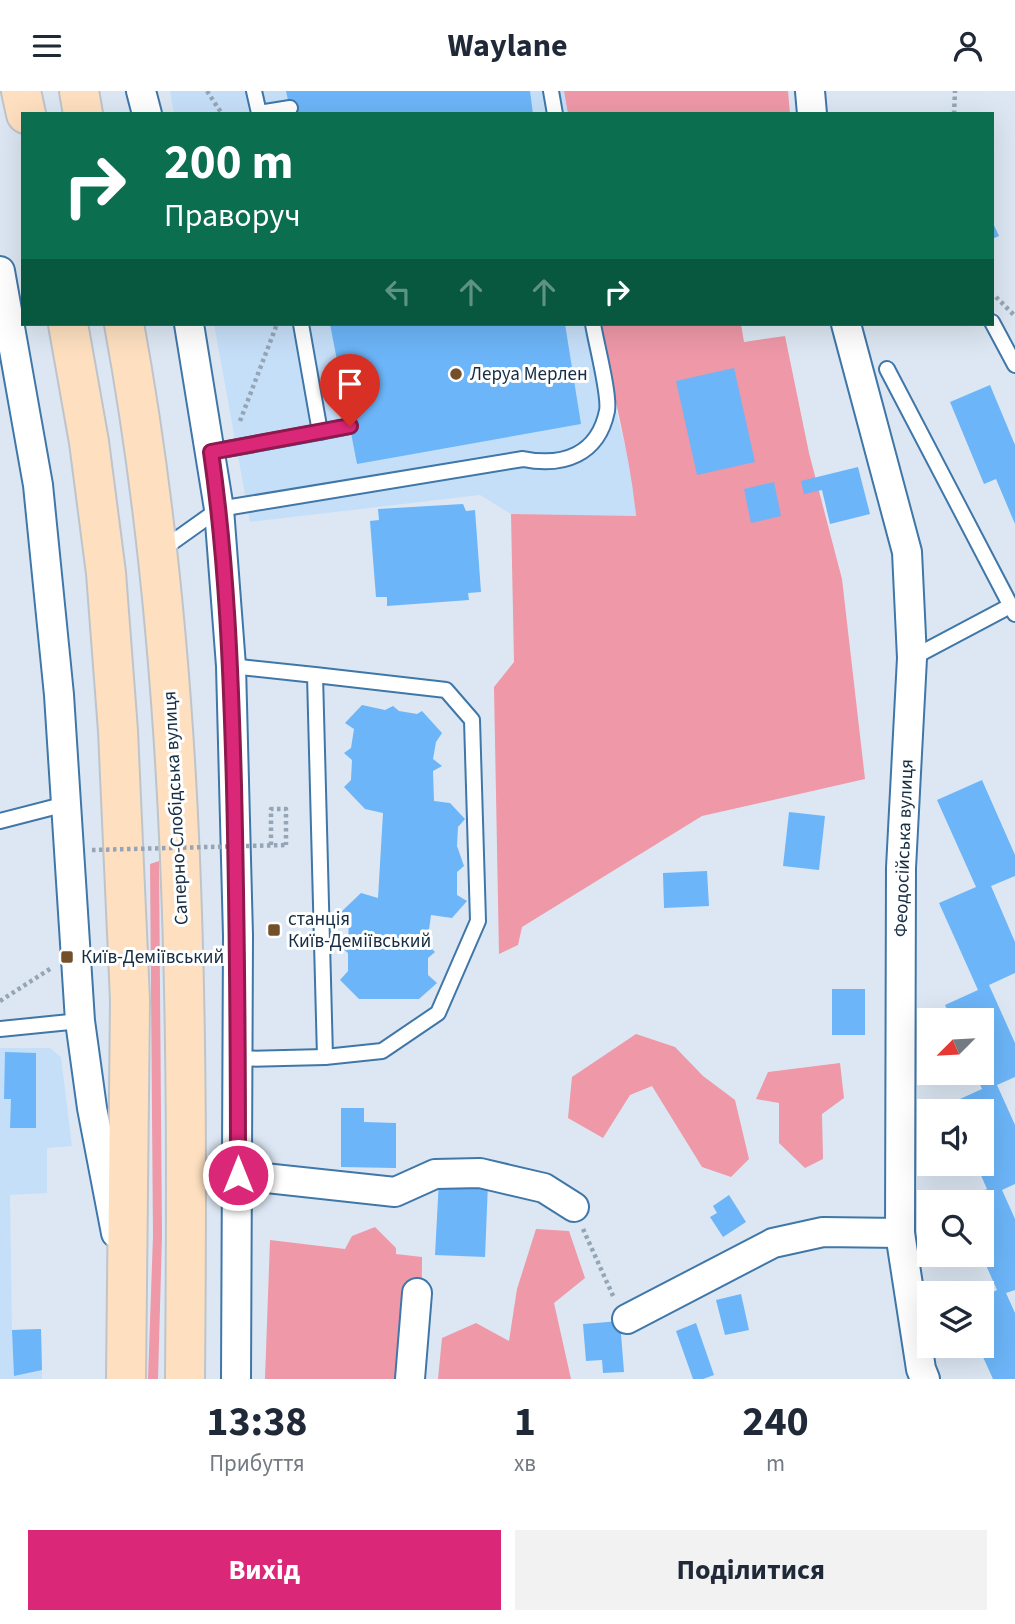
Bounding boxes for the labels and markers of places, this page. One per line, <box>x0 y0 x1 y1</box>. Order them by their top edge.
pin <box>320 354 380 426</box>
place label: Леруа Мерлен <box>470 361 588 388</box>
marker: Леруа Мерлен <box>448 366 464 382</box>
place label: станція Київ-Деміївський <box>288 906 431 955</box>
marker: станція Київ-Деміївський <box>266 922 282 938</box>
place label: Київ-Деміївський <box>81 944 224 971</box>
marker: Київ-Деміївський <box>59 949 75 965</box>

